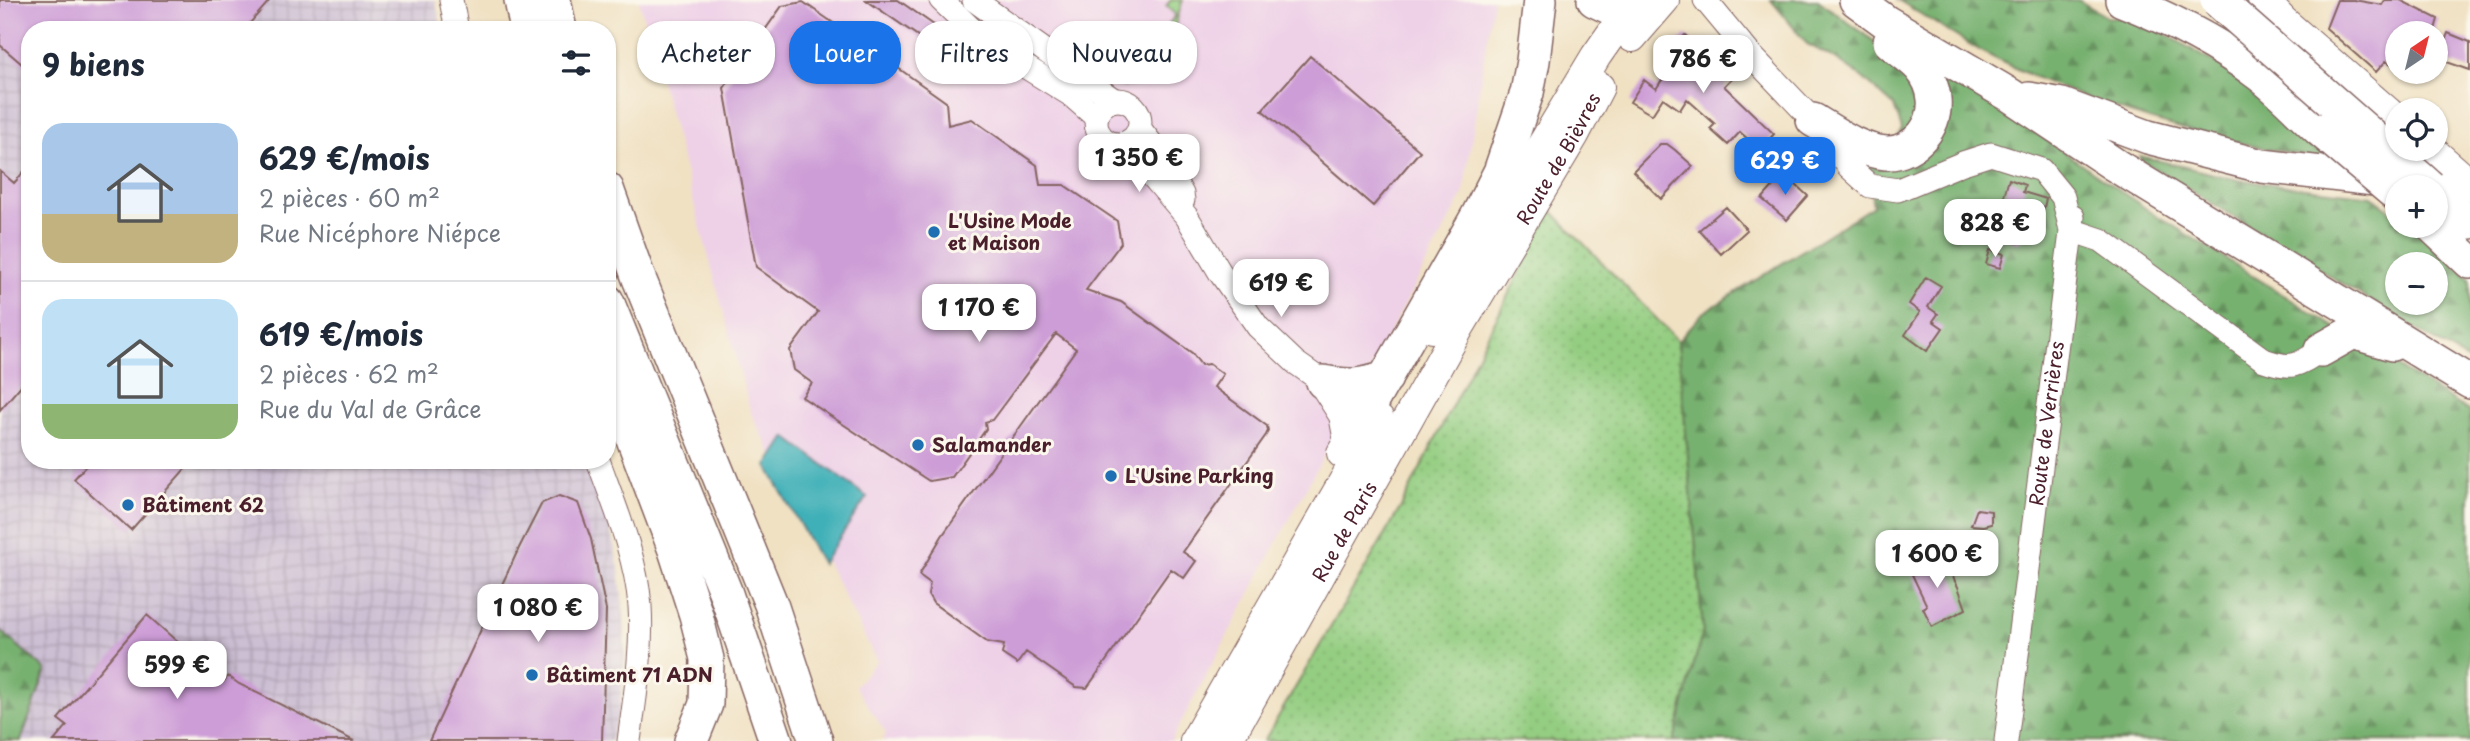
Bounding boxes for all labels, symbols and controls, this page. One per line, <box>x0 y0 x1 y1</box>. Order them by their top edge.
chip: Acheter <box>637 21 775 84</box>
chip: Louer <box>789 21 901 84</box>
chip: Filtres <box>915 21 1033 84</box>
chip: Nouveau <box>1047 21 1197 84</box>
north arrow <box>2385 21 2448 84</box>
map controls <box>2385 21 2448 315</box>
pin: 786 € <box>1654 36 1752 95</box>
text: 786 € <box>1669 40 1737 75</box>
text: 9 biens <box>42 41 145 86</box>
icon: filters <box>557 44 595 82</box>
street label: Route de Bièvres <box>1509 87 1607 230</box>
button: locate <box>2385 98 2448 161</box>
pin: 1 350 € <box>1074 134 1204 194</box>
text: 629 €/mois <box>259 135 430 180</box>
pin: 629 € <box>1736 138 1834 197</box>
text: 1 350 € <box>1095 139 1183 174</box>
text: 629 € <box>1750 142 1820 177</box>
icon: home <box>98 151 182 235</box>
button: + <box>2385 175 2448 238</box>
text: 2 pièces · 60 m² <box>259 180 440 215</box>
pin: 828 € <box>1946 200 2044 259</box>
text: 828 € <box>1960 204 2030 239</box>
place label: L'Usine Mode et Maison <box>948 206 1072 256</box>
text: Rue Nicéphore Niépce <box>259 215 501 250</box>
marker: L'Usine Mode et Maison <box>926 224 942 240</box>
button: − <box>2385 252 2448 315</box>
pin: 619 € <box>1232 260 1330 319</box>
text: 619 € <box>1249 264 1313 299</box>
pin: 1 170 € <box>914 284 1044 344</box>
text: 1 170 € <box>938 289 1020 324</box>
text: 619 €/mois <box>259 311 423 356</box>
icon: home <box>98 327 182 411</box>
street label: Route de Verrières <box>2021 339 2070 508</box>
text: 2 pièces · 62 m² <box>259 356 439 391</box>
text: Rue du Val de Grâce <box>259 391 482 426</box>
place label: Salamander <box>932 430 1051 458</box>
marker: Salamander <box>910 437 926 453</box>
place label: L'Usine Parking <box>1125 461 1274 489</box>
marker: L'Usine Parking <box>1103 468 1119 484</box>
street label: Rue de Paris <box>1304 476 1383 586</box>
place label: Bâtiment 62 <box>142 490 264 518</box>
marker: Bâtiment 62 <box>120 497 136 513</box>
pin: 1 600 € <box>1872 530 2002 590</box>
text: 1 600 € <box>1891 535 1983 570</box>
pin: 1 080 € <box>473 584 603 644</box>
text: 1 080 € <box>493 589 583 624</box>
pin: 599 € <box>128 642 226 701</box>
text: 599 € <box>144 646 210 681</box>
place label: Bâtiment 71 ADN <box>546 660 713 688</box>
marker: Bâtiment 71 ADN <box>524 667 540 683</box>

